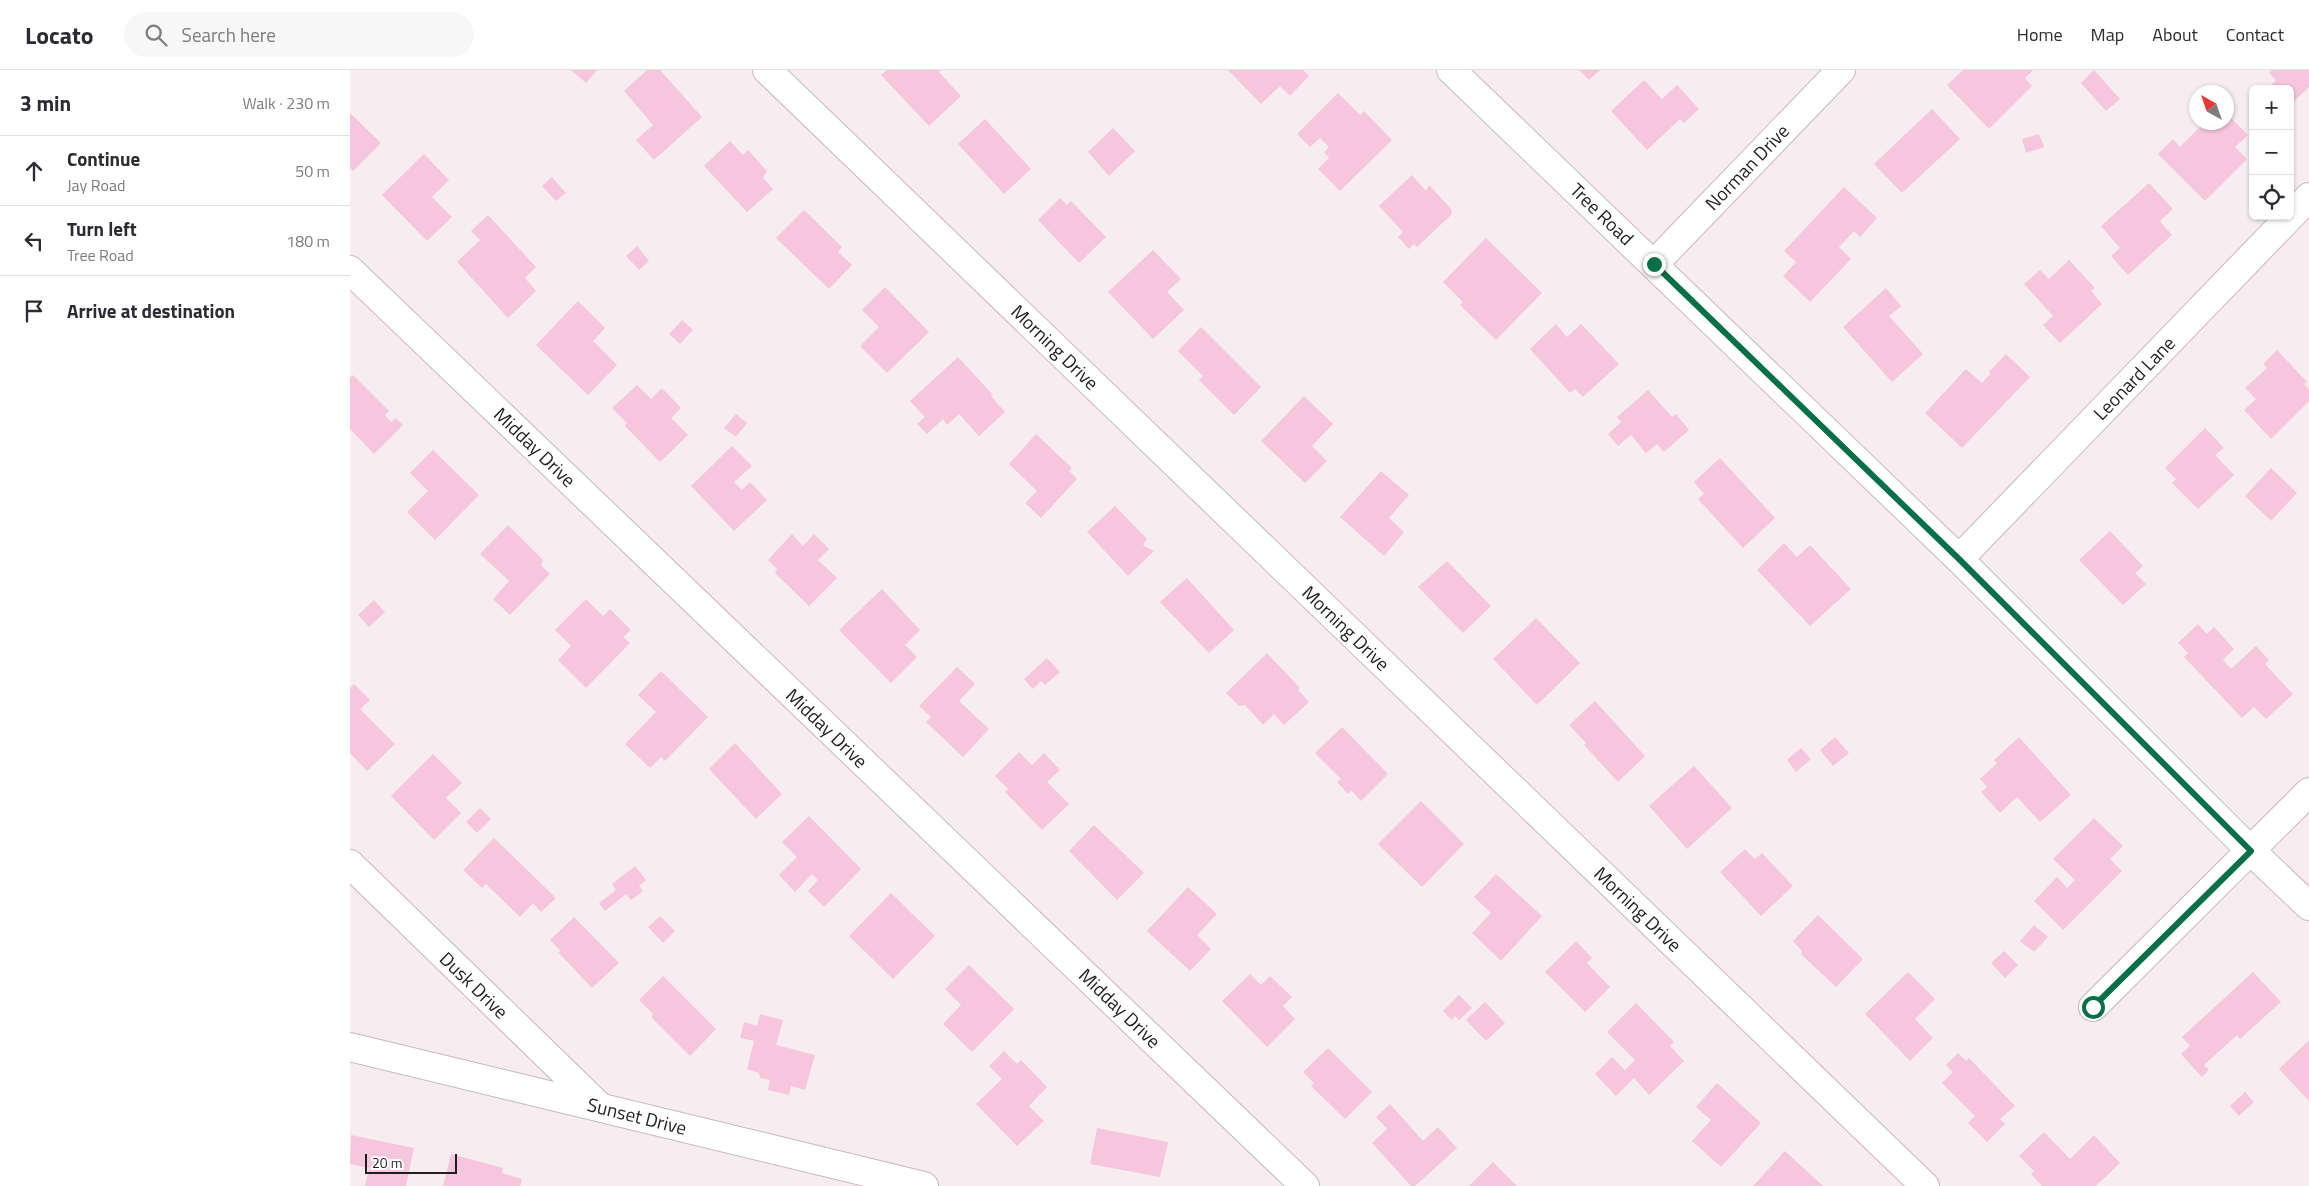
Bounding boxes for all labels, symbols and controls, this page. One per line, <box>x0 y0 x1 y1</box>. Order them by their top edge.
search box <box>124 12 474 57</box>
text: Locato <box>25 17 94 53</box>
text: Search here <box>182 20 276 49</box>
icon: search <box>142 21 170 49</box>
text: Home <box>2017 21 2063 48</box>
text: Map <box>2091 21 2124 48</box>
text: About <box>2152 21 2198 48</box>
text: Contact <box>2226 21 2284 48</box>
north arrow <box>2189 85 2234 130</box>
map controls <box>2249 85 2294 220</box>
button: + <box>2249 85 2294 130</box>
text: 3 min <box>20 87 71 119</box>
text: Walk · 230 m <box>242 91 330 115</box>
street label: Norman Drive <box>1698 117 1796 217</box>
button: − <box>2249 130 2294 175</box>
text: Continue <box>67 144 140 173</box>
icon: ahead <box>20 157 48 185</box>
text: 50 m <box>295 159 330 183</box>
text: Jay Road <box>67 173 125 197</box>
button: locate <box>2249 175 2294 220</box>
street label: Tree Road <box>1564 176 1641 252</box>
text: Turn left <box>67 214 137 243</box>
icon: left <box>20 227 48 255</box>
text: 180 m <box>286 229 330 253</box>
text: Tree Road <box>67 243 134 267</box>
route end <box>1643 253 1666 276</box>
text: Arrive at destination <box>67 296 235 325</box>
icon: arrive <box>20 297 48 325</box>
street label: Morning Drive <box>1005 297 1106 396</box>
street label: Leonard Lane <box>2086 329 2181 426</box>
street label: Midday Drive <box>488 400 583 493</box>
street label: Morning Drive <box>1296 578 1397 677</box>
street label: Midday Drive <box>780 681 875 774</box>
street label: Morning Drive <box>1588 859 1689 958</box>
street label: Dusk Drive <box>433 944 515 1025</box>
street label: Midday Drive <box>1073 961 1168 1054</box>
route start <box>2082 996 2105 1019</box>
street label: Sunset Drive <box>584 1089 690 1142</box>
scale bar <box>365 1151 458 1174</box>
text: 20 m <box>372 1152 402 1173</box>

